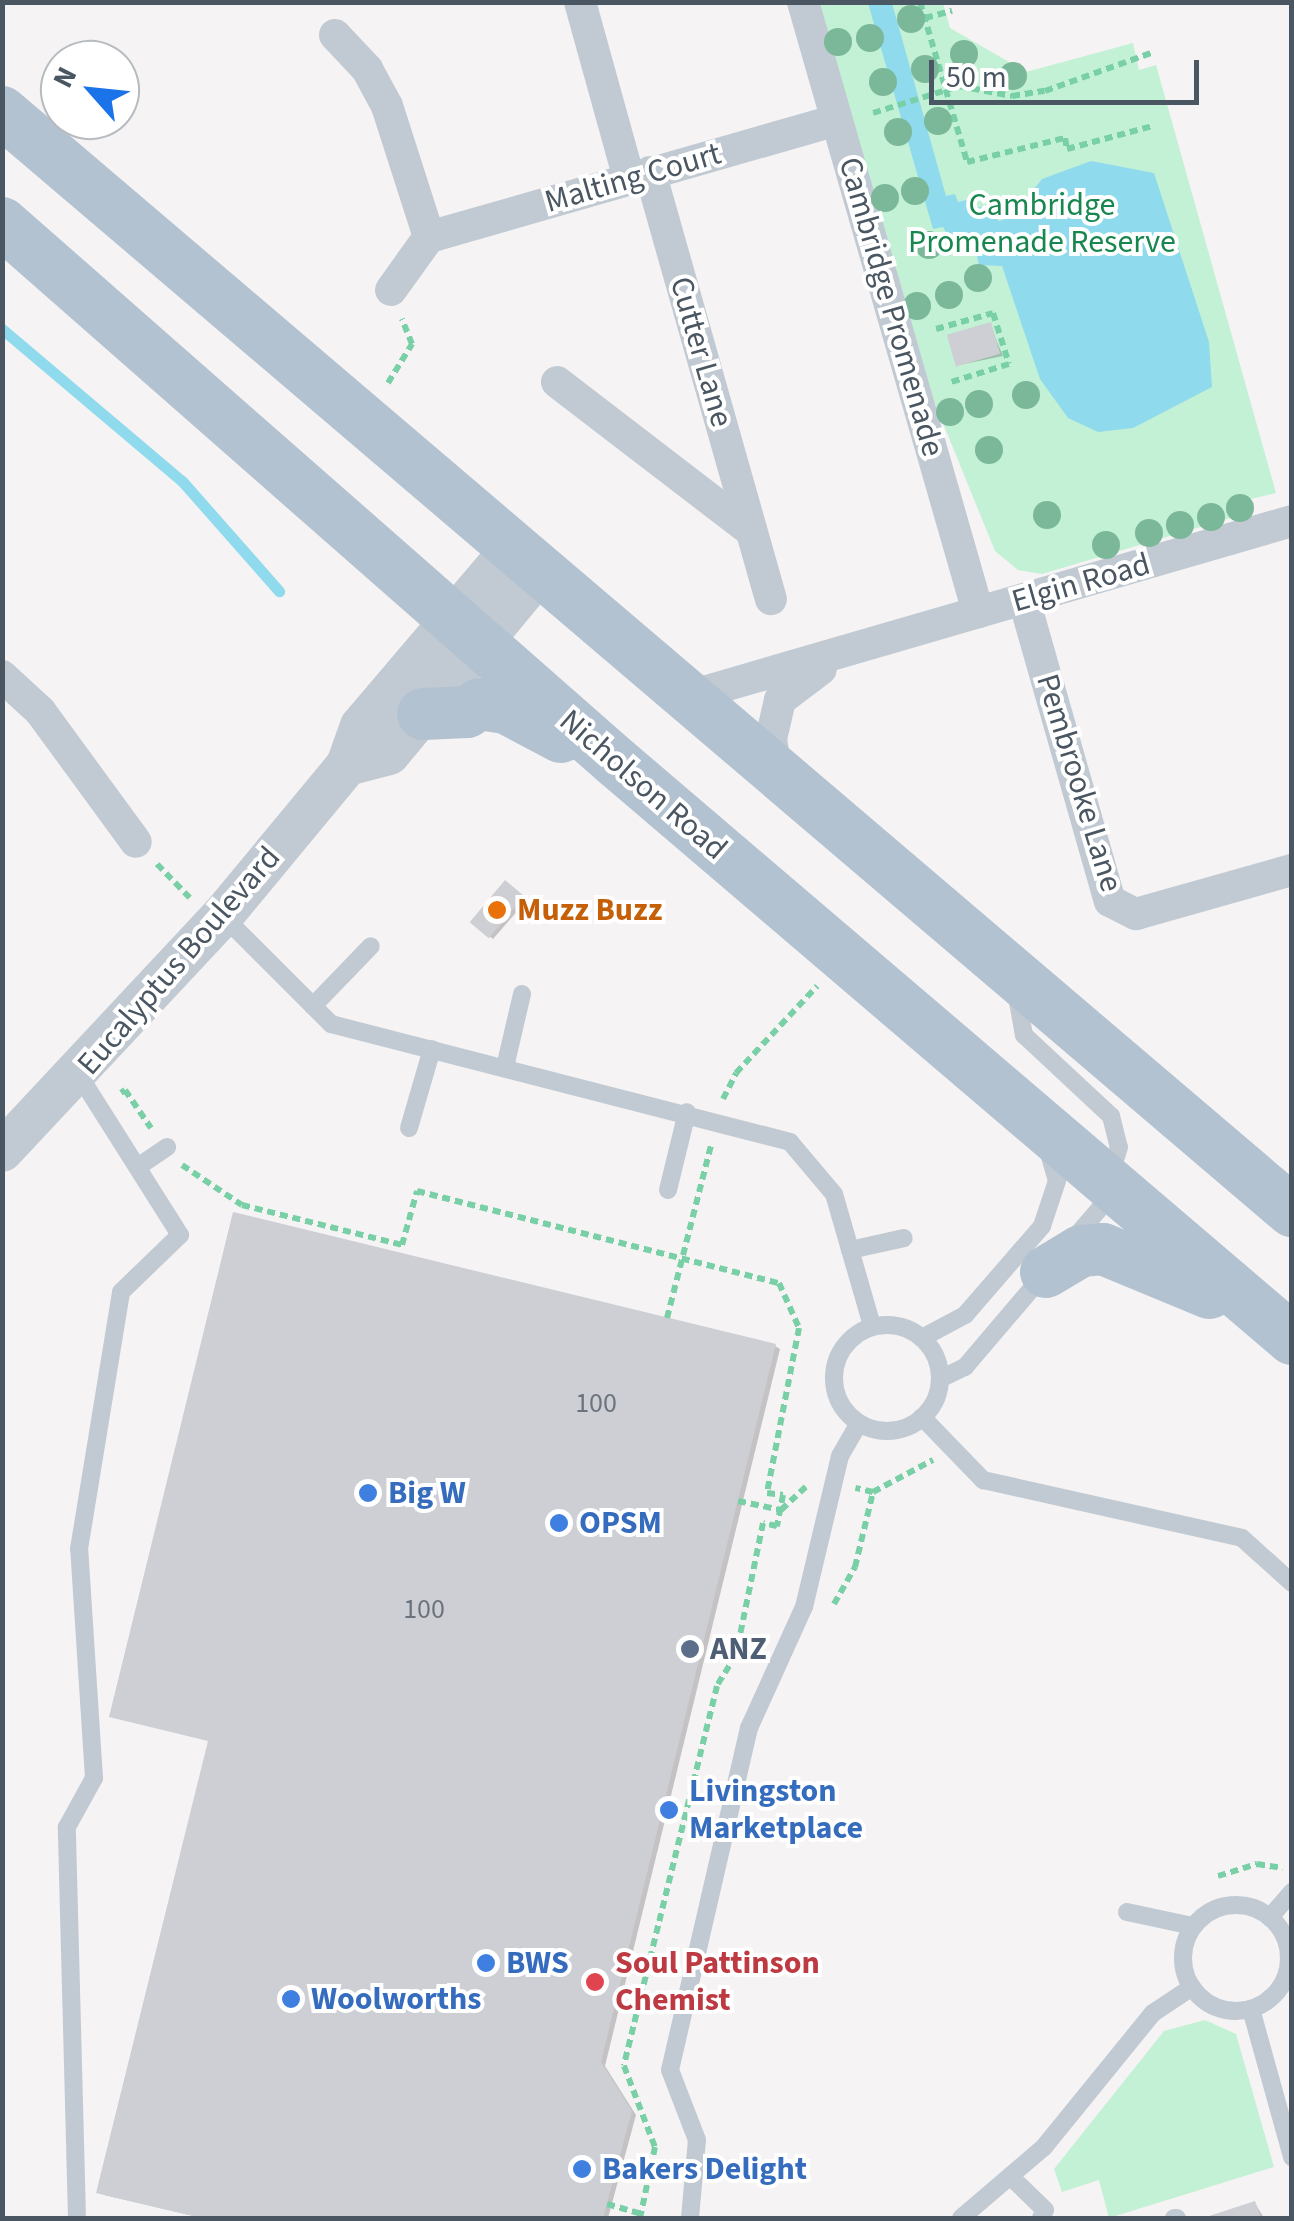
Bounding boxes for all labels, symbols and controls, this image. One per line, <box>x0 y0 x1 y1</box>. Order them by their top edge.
north arrow <box>40 40 140 140</box>
scale bar <box>934 40 1204 102</box>
text: 50 m <box>946 56 1007 99</box>
text: N <box>43 60 87 95</box>
street label: Malting Court <box>541 135 725 221</box>
street label: Cambridge Promenade <box>830 153 952 461</box>
park label: Cambridge Promenade Reserve <box>908 187 1176 262</box>
street label: Cutter Lane <box>661 273 741 431</box>
street label: Elgin Road <box>1008 545 1154 621</box>
street label: Pembrooke Lane <box>1028 670 1130 896</box>
street label: Nicholson Road <box>551 702 735 868</box>
street label: Eucalyptus Boulevard <box>69 839 289 1083</box>
place label: Muzz Buzz <box>517 891 662 929</box>
marker: Muzz Buzz <box>486 899 508 921</box>
house number: 100 <box>575 1386 617 1420</box>
place label: Big W <box>388 1474 466 1512</box>
marker: Big W <box>357 1482 379 1504</box>
place label: OPSM <box>579 1504 662 1542</box>
marker: OPSM <box>548 1512 570 1534</box>
house number: 100 <box>403 1592 445 1626</box>
place label: ANZ <box>710 1630 767 1668</box>
marker: ANZ <box>679 1638 701 1660</box>
place label: Livingston Marketplace <box>689 1773 863 1848</box>
marker: Livingston Marketplace <box>658 1799 680 1821</box>
place label: BWS <box>506 1944 569 1982</box>
place label: Soul Pattinson Chemist <box>615 1945 820 2020</box>
marker: BWS <box>475 1952 497 1974</box>
marker: Soul Pattinson Chemist <box>584 1971 606 1993</box>
place label: Woolworths <box>311 1980 481 2018</box>
marker: Woolworths <box>280 1988 302 2010</box>
place label: Bakers Delight <box>602 2150 807 2188</box>
marker: Bakers Delight <box>571 2158 593 2180</box>

